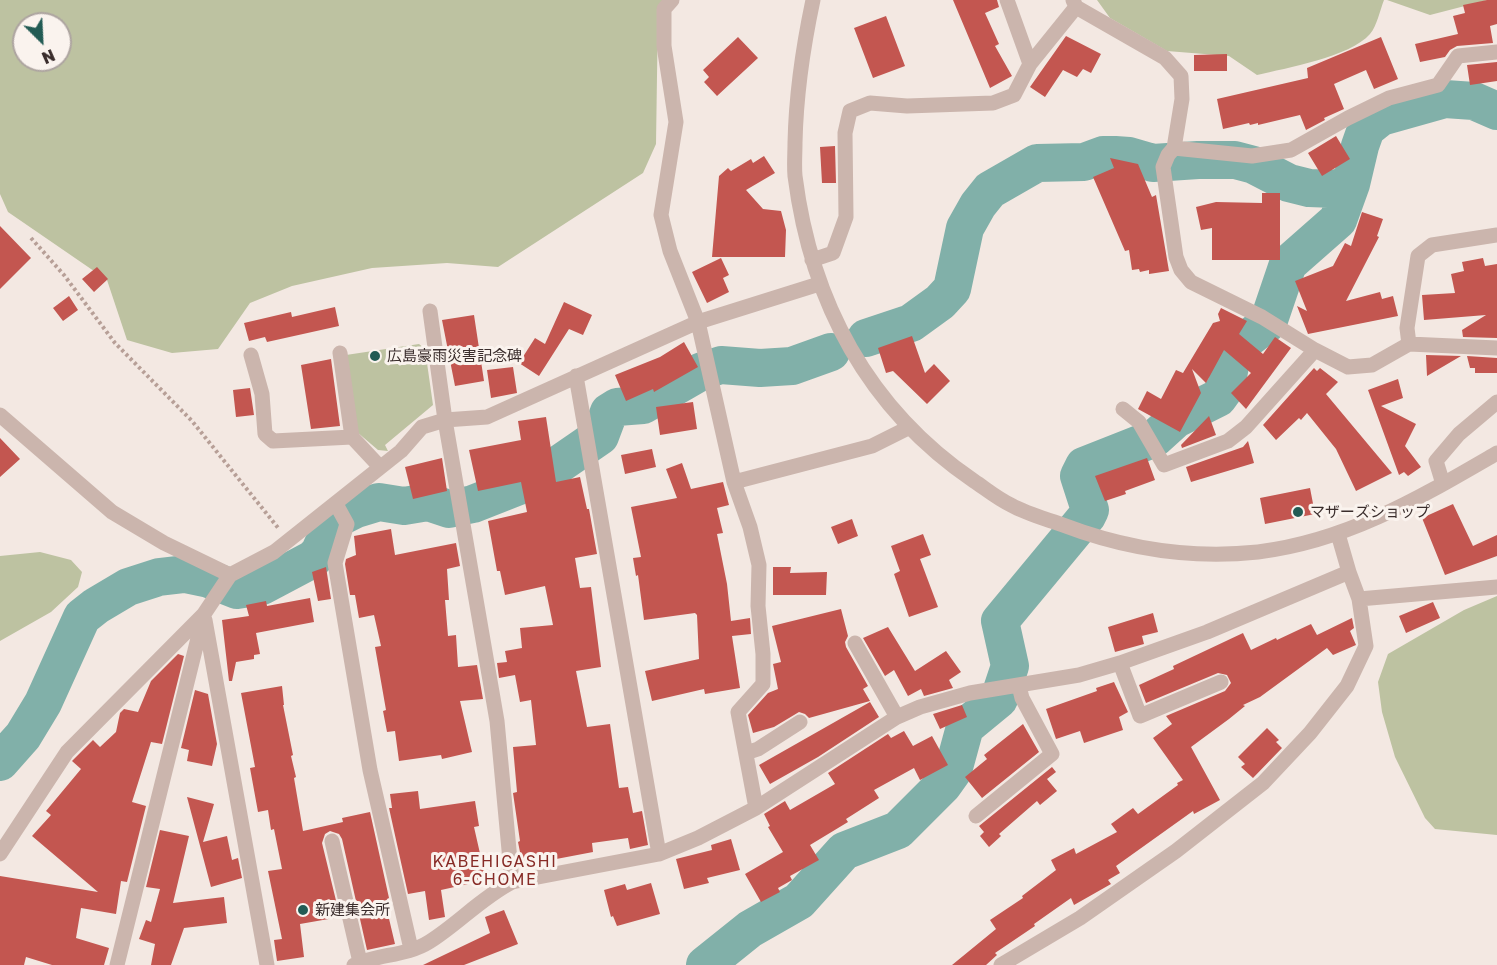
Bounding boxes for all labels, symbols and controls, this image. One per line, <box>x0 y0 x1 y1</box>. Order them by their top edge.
north arrow <box>12 12 72 72</box>
text: N <box>39 45 58 68</box>
place label: 広島豪雨災害記念碑 <box>387 347 522 365</box>
marker: 広島豪雨災害記念碑 <box>368 349 382 363</box>
place label: マザーズショップ <box>1310 503 1430 521</box>
marker: マザーズショップ <box>1291 505 1305 519</box>
district label: KABEHIGASHI 6-CHOME <box>432 852 558 890</box>
place label: 新建集会所 <box>315 901 390 919</box>
marker: 新建集会所 <box>296 903 310 917</box>

